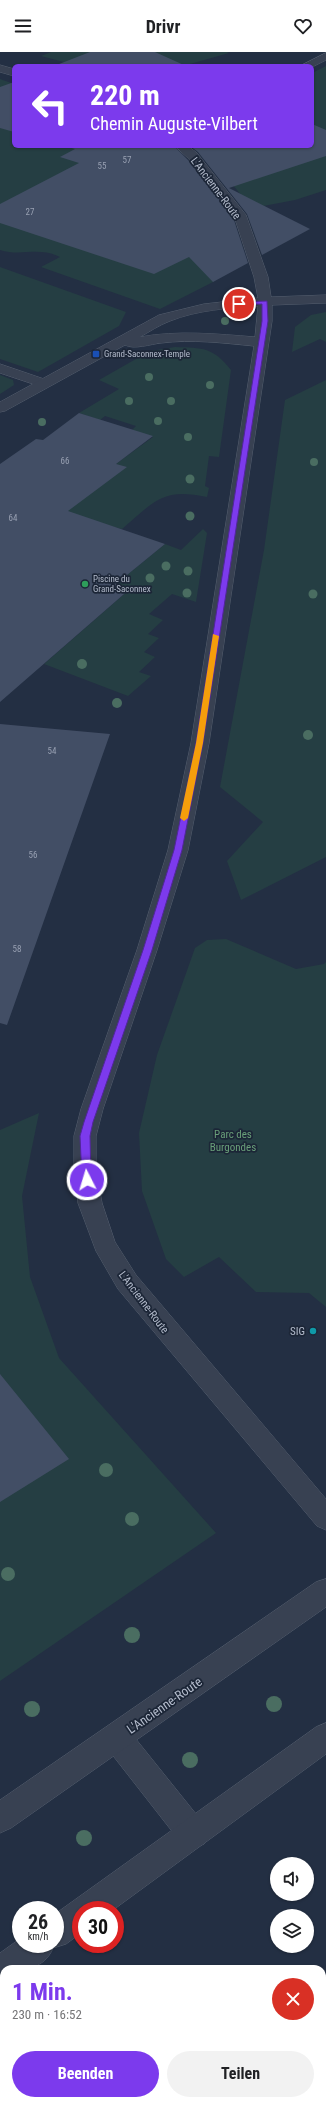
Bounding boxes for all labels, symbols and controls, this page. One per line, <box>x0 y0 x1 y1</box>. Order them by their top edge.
icon: menu <box>12 15 34 37</box>
icon: heart <box>292 15 314 37</box>
text: Drivr <box>146 16 180 37</box>
text: 220 m <box>90 79 160 112</box>
icon: left <box>24 80 76 132</box>
text: Chemin Auguste-Vilbert <box>90 113 258 134</box>
house number: 57 <box>123 155 132 165</box>
street label: L'Ancienne-Route <box>188 155 243 222</box>
house number: 55 <box>98 161 107 171</box>
house number: 27 <box>26 207 35 217</box>
pin <box>222 287 256 321</box>
icon: arrive <box>228 293 250 315</box>
marker: Grand-Saconnex-Temple <box>91 349 101 359</box>
place label: Grand-Saconnex-Temple <box>104 349 190 359</box>
house number: 66 <box>61 456 69 466</box>
house number: 64 <box>9 513 18 523</box>
place label: Piscine du Grand-Saconnex <box>93 574 151 594</box>
marker: Piscine du Grand-Saconnex <box>80 579 90 589</box>
house number: 54 <box>48 746 57 756</box>
house number: 56 <box>29 850 37 860</box>
house number: 58 <box>13 944 21 954</box>
park label: Parc des Burgondes <box>210 1128 256 1154</box>
position arrow <box>66 1159 108 1201</box>
street label: L'Ancienne-Route <box>116 1269 171 1336</box>
place label: SIG <box>290 1325 305 1338</box>
marker: SIG <box>308 1326 318 1336</box>
street label: L'Ancienne-Route <box>124 1674 205 1737</box>
map controls <box>270 1857 314 1953</box>
button: sound <box>270 1857 314 1901</box>
speed limit sign: 30 <box>72 1901 124 1953</box>
button: layers <box>270 1909 314 1953</box>
text: 26 <box>28 1910 48 1934</box>
text: km/h <box>28 1931 48 1942</box>
text: 1 Min. <box>12 1978 73 2006</box>
button: close <box>272 1978 314 2020</box>
text: 230 m · 16:52 <box>12 2007 82 2022</box>
button: Beenden <box>12 2051 159 2097</box>
button: Teilen <box>167 2051 314 2097</box>

